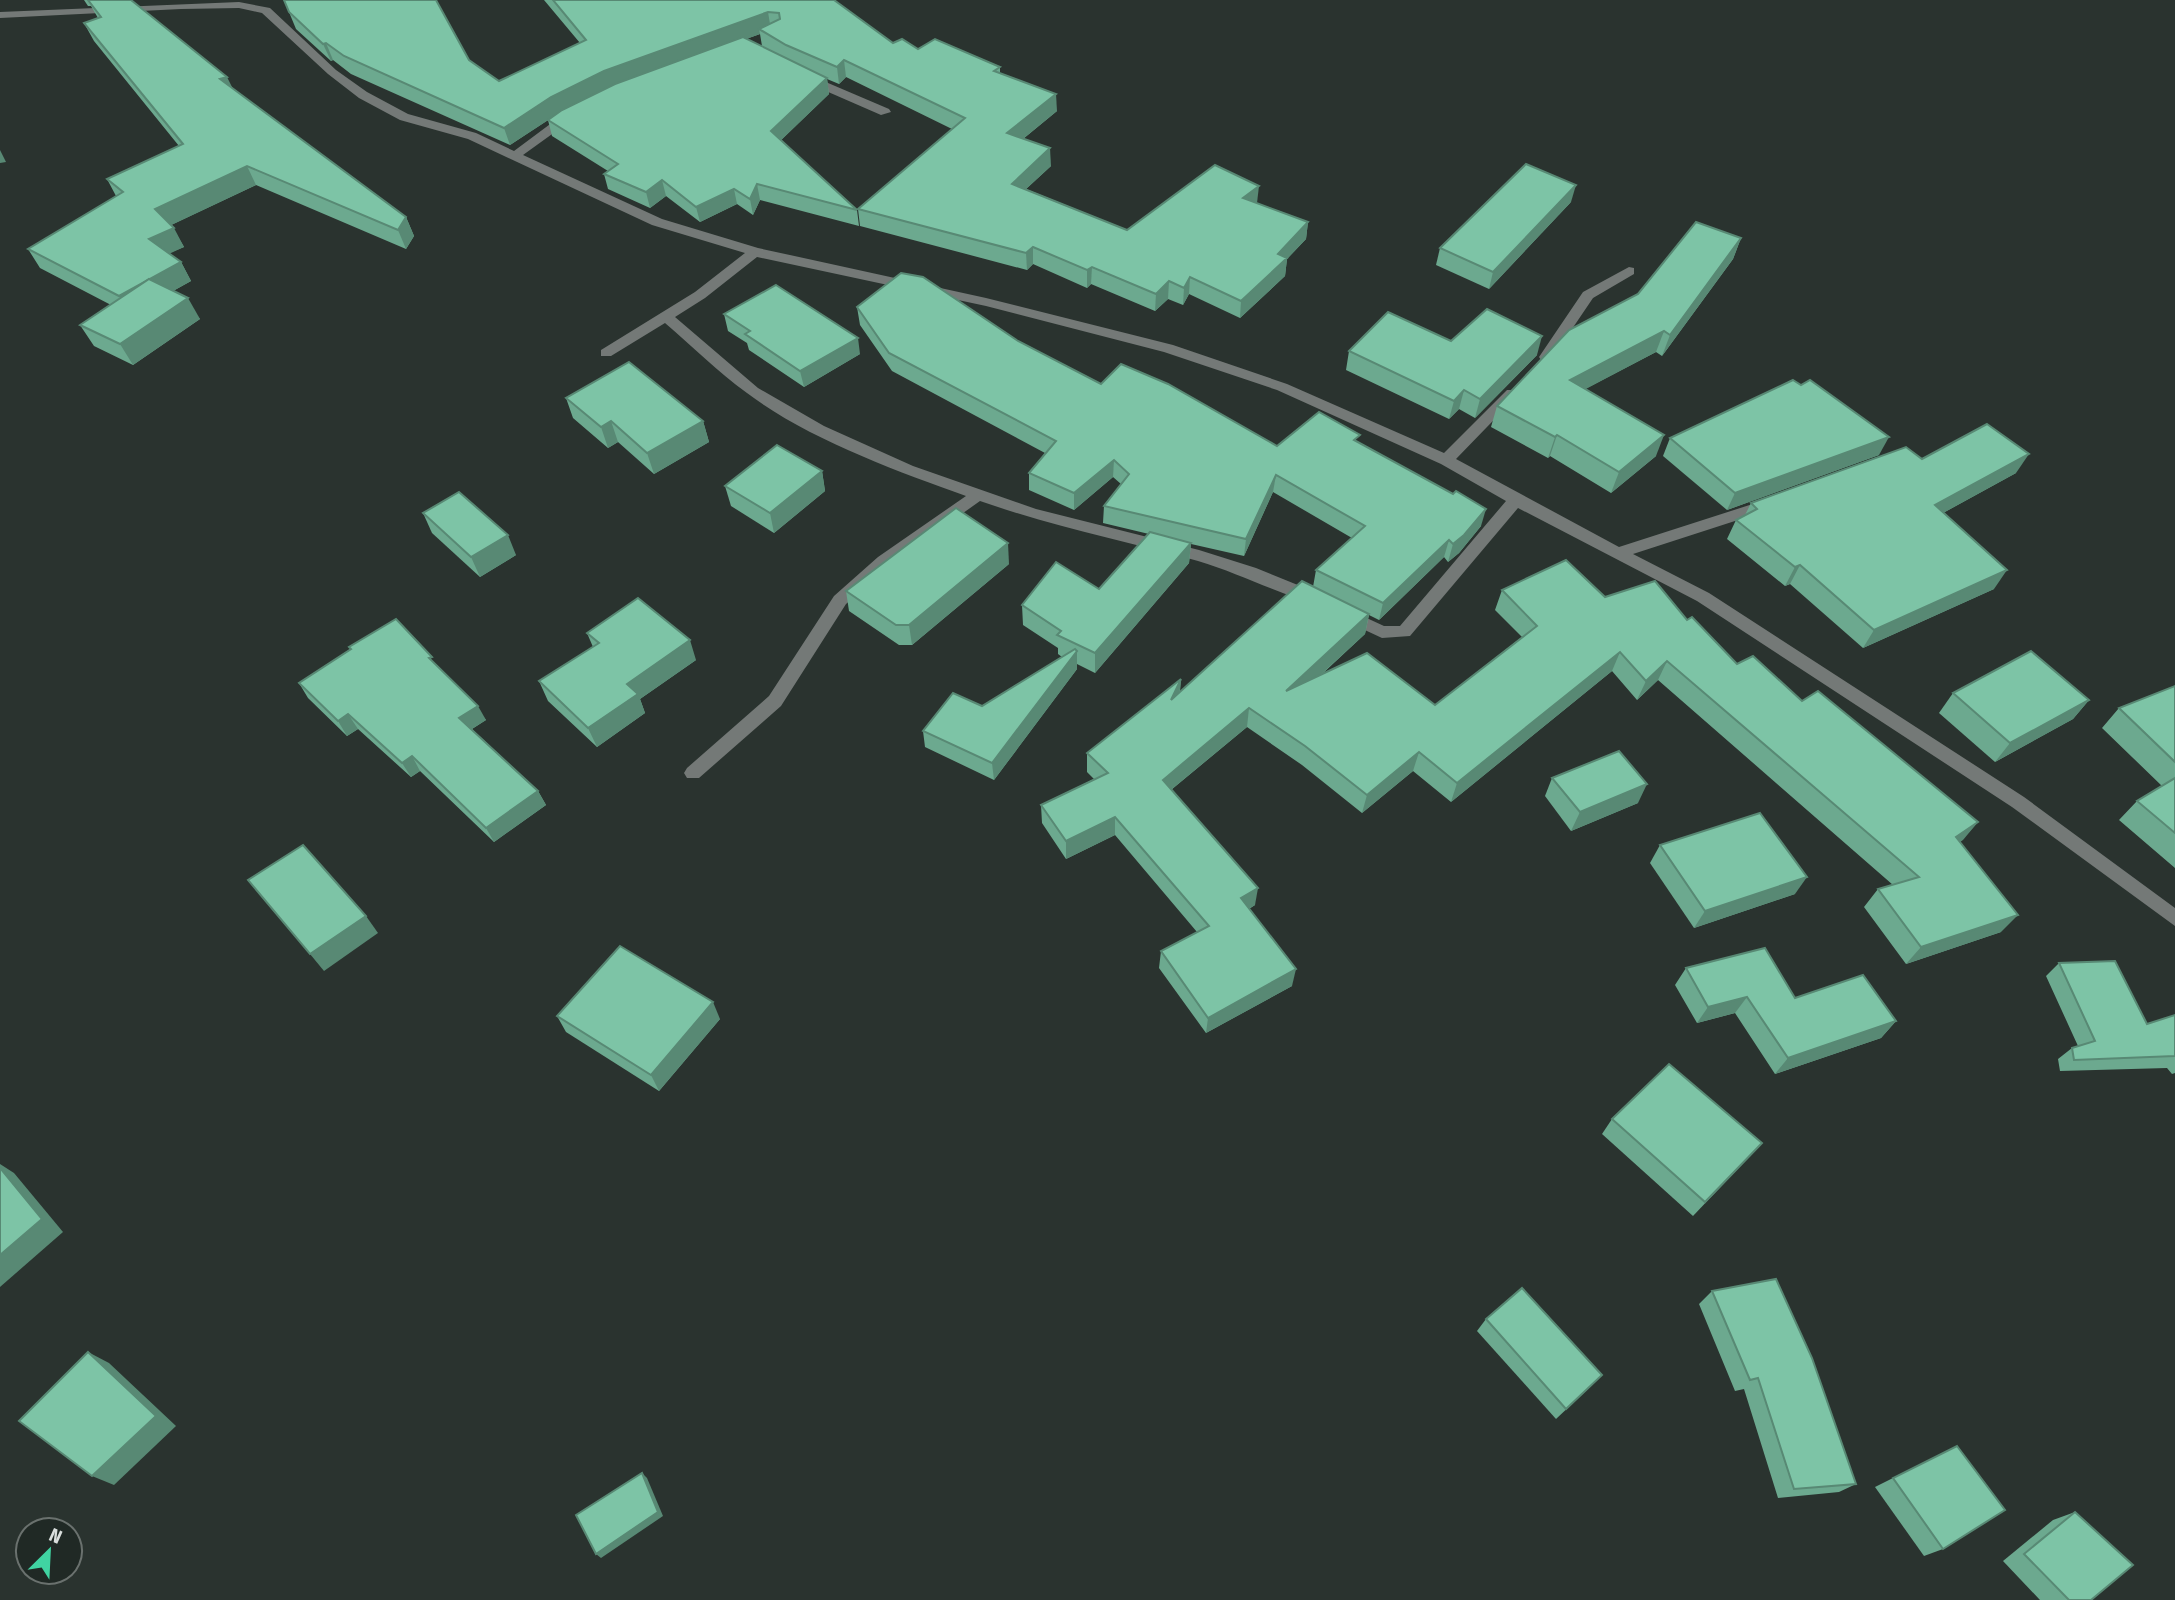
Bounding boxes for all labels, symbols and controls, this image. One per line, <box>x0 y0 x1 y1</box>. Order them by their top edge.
north arrow <box>14 1516 84 1586</box>
text: N <box>46 1523 66 1549</box>

